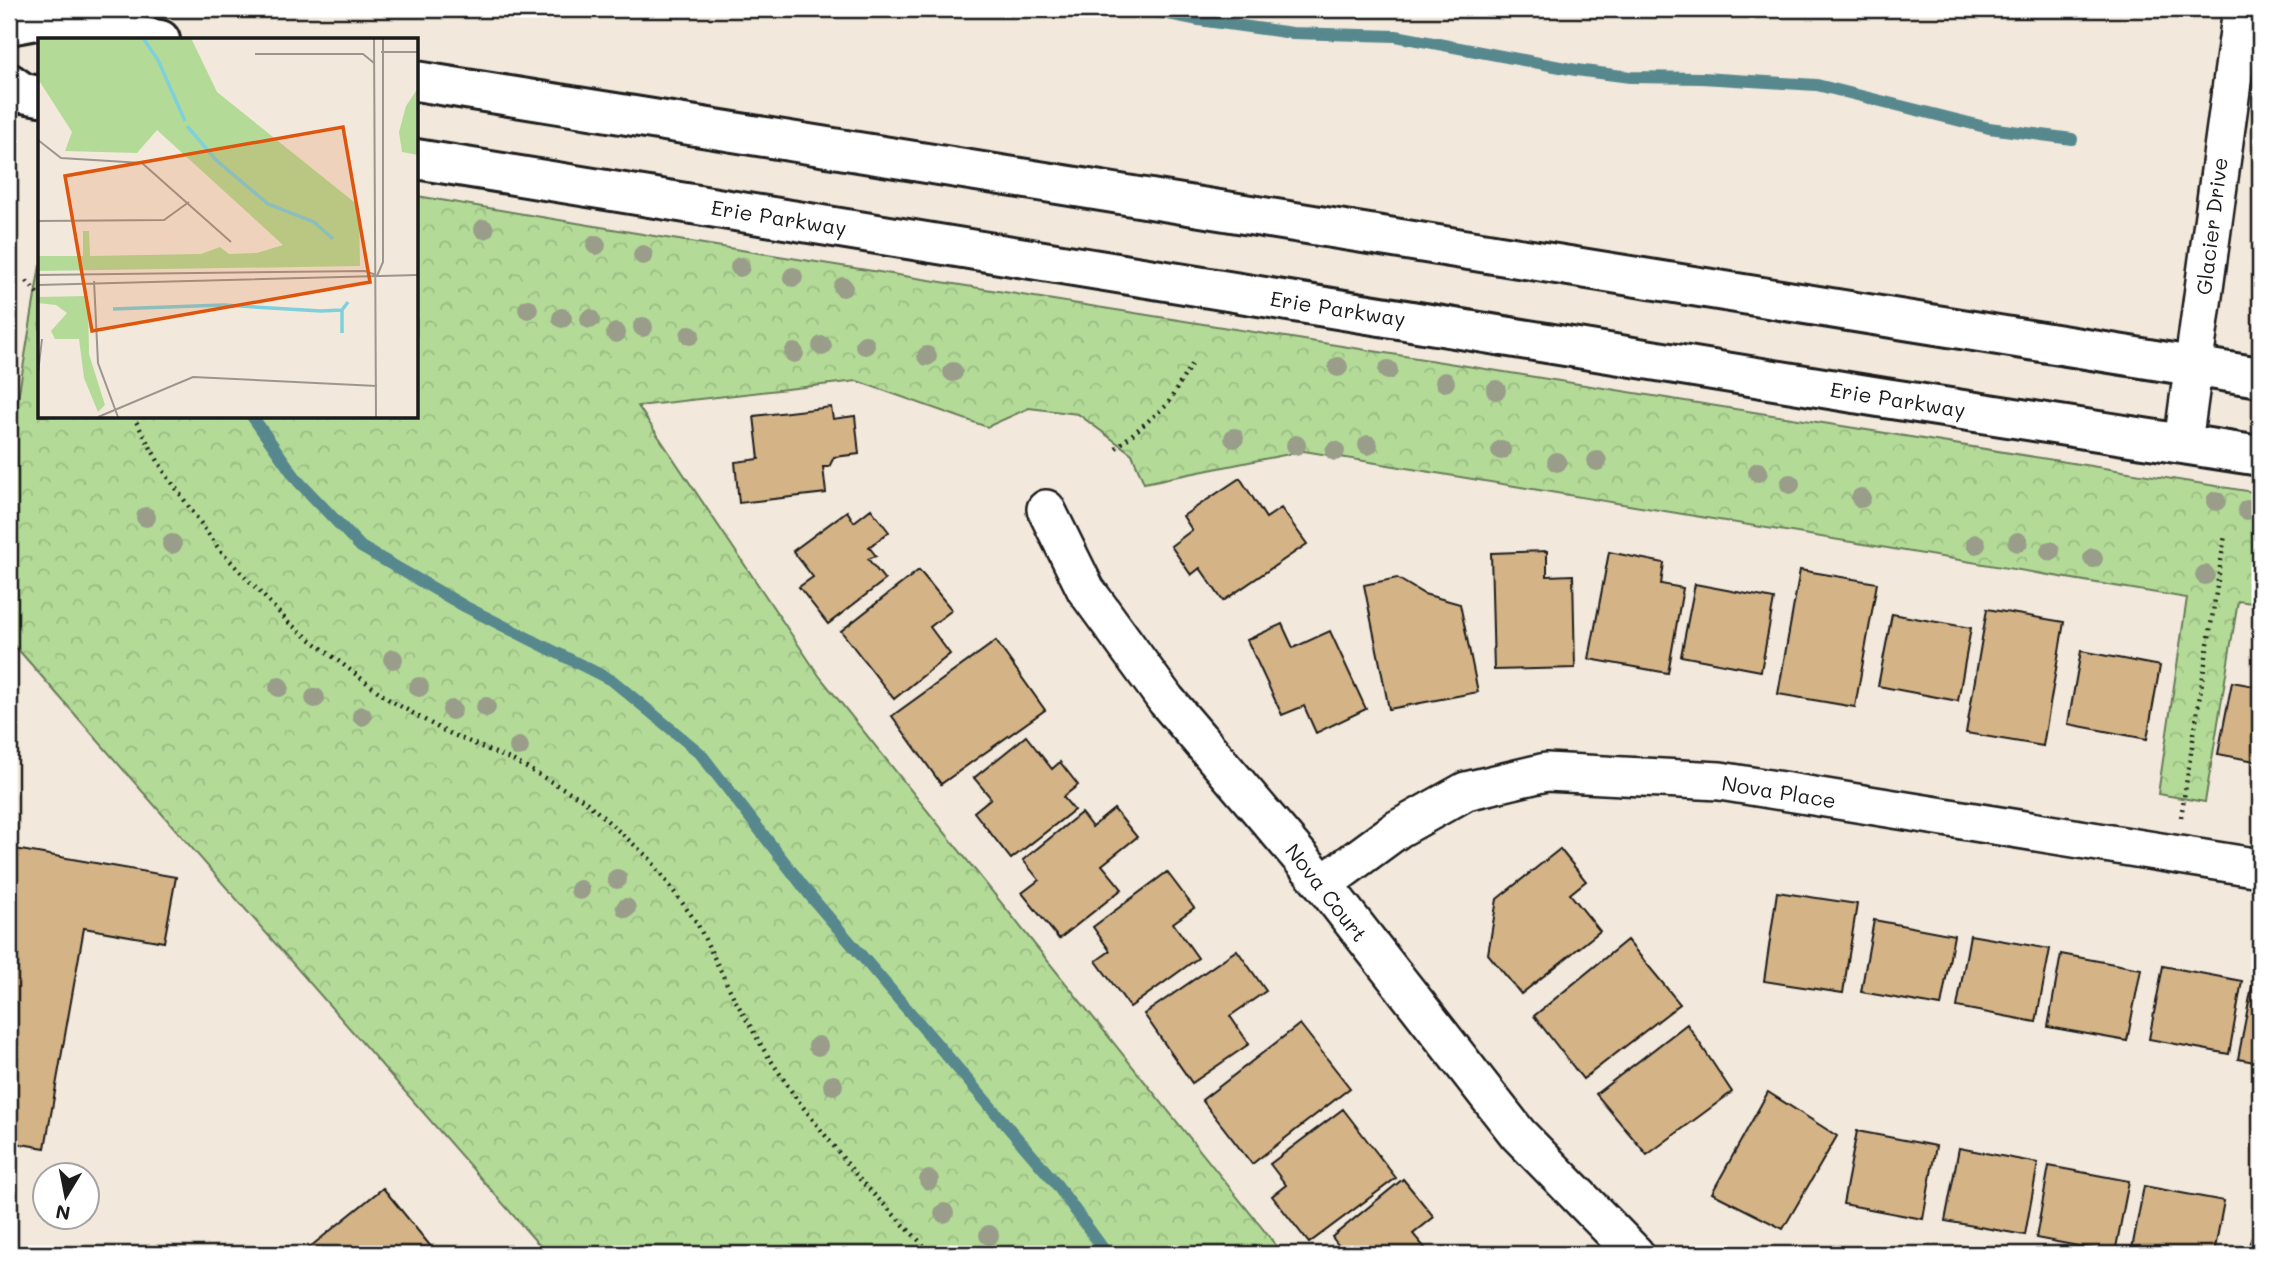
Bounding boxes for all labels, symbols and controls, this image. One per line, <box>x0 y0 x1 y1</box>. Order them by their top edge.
inset map <box>38 38 418 418</box>
street label: Glacier Drive <box>2189 156 2233 296</box>
street label: Erie Parkway <box>709 193 849 241</box>
street label: Erie Parkway <box>1268 284 1408 332</box>
street label: Erie Parkway <box>1828 375 1968 423</box>
street label: Nova Place <box>1720 769 1838 813</box>
street label: Nova Court <box>1280 837 1374 947</box>
north arrow <box>32 1162 102 1232</box>
text: N <box>54 1200 72 1227</box>

